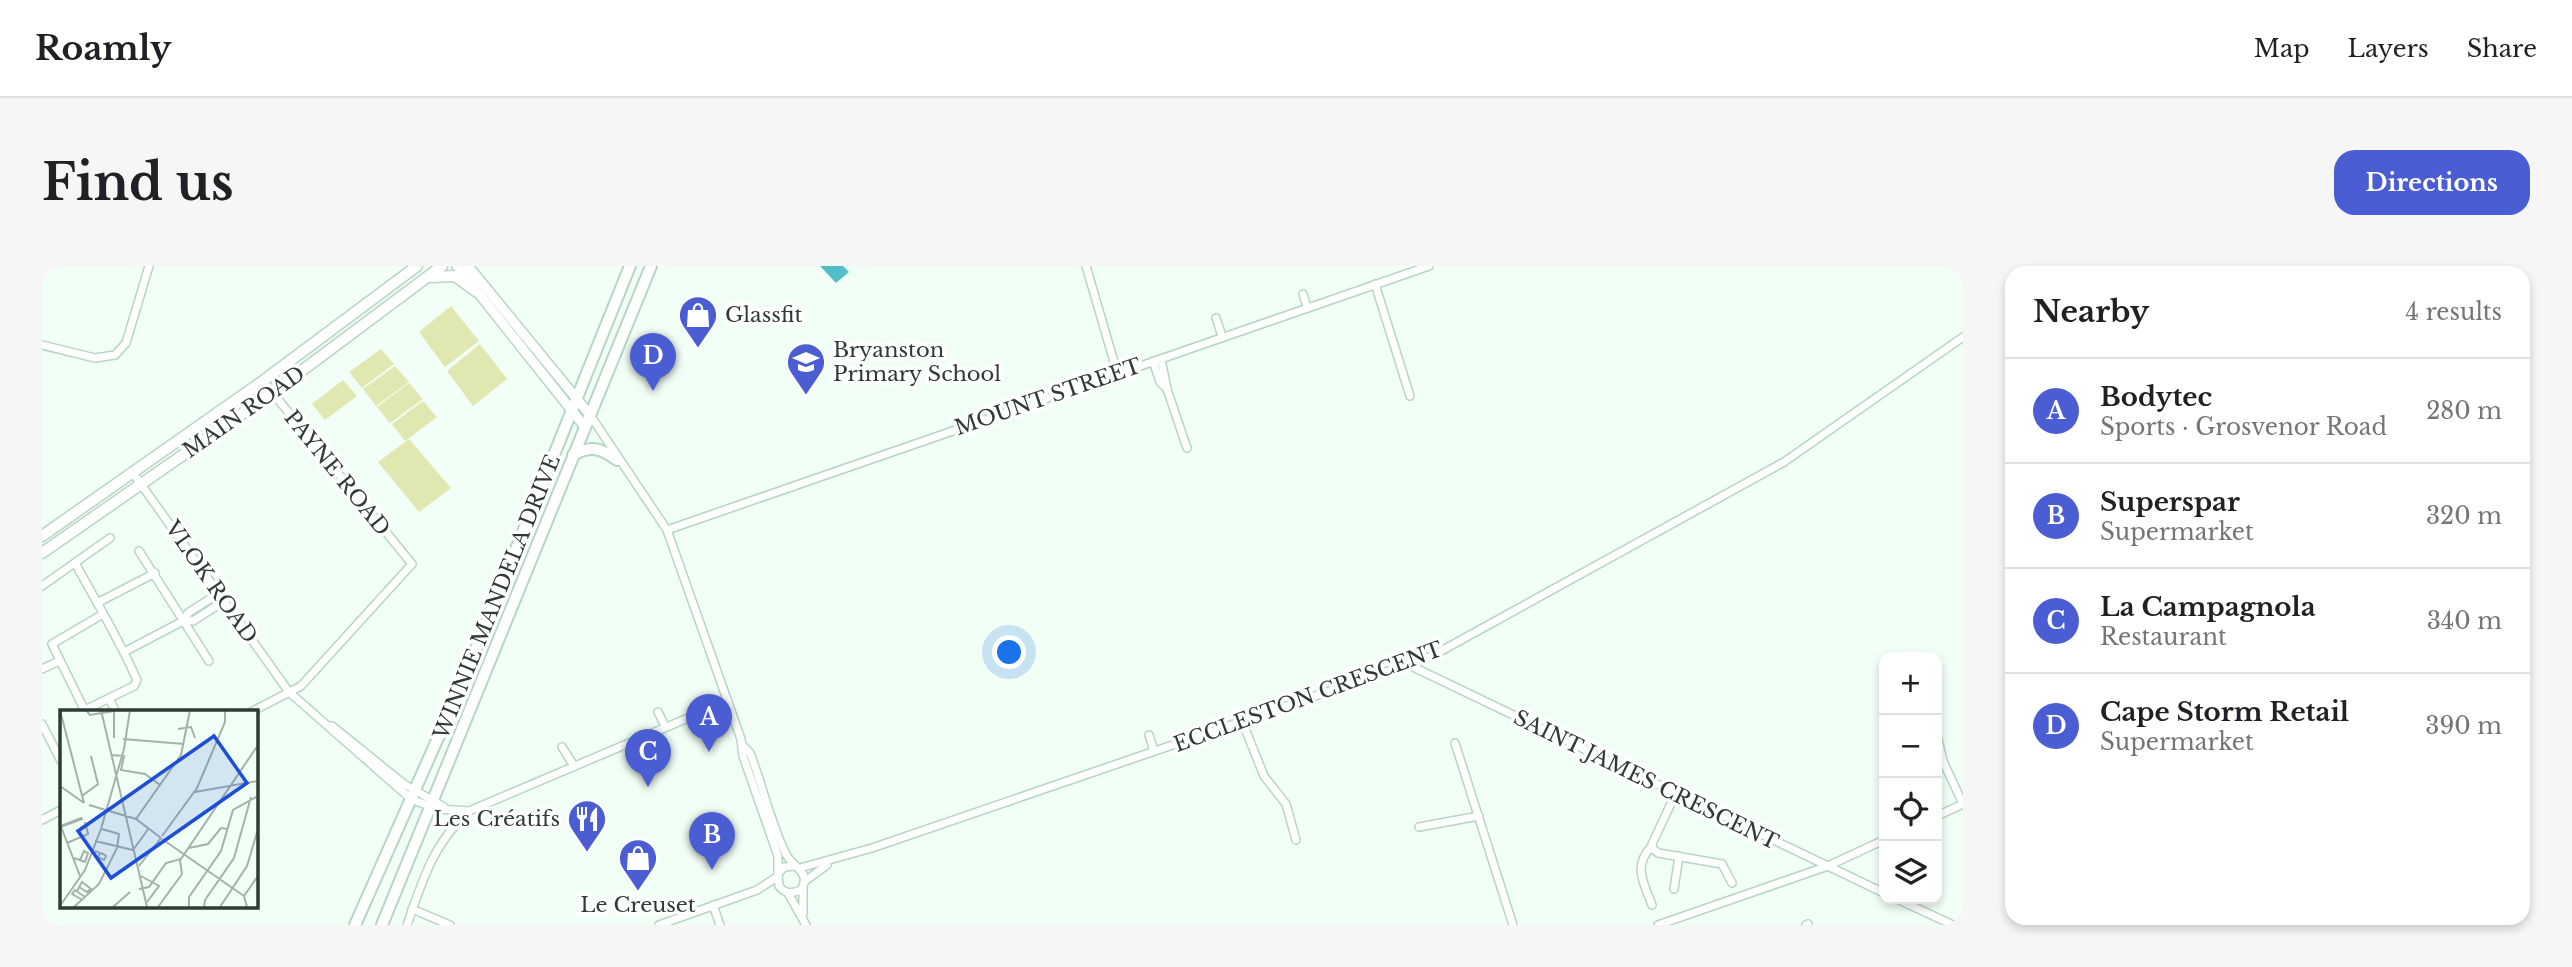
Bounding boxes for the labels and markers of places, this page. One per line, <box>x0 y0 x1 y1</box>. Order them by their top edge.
shop icon: Glassfit <box>677 294 719 349</box>
place label: Glassfit <box>725 302 802 328</box>
pin: D <box>630 333 676 391</box>
place label: Bryanston Primary School <box>833 337 1001 387</box>
school or university icon: Bryanston Primary School <box>785 341 827 396</box>
pin: A <box>686 694 732 752</box>
pin: C <box>625 729 671 787</box>
restaurant icon: Les Créatifs <box>566 798 608 853</box>
place label: Les Créatifs <box>434 806 560 832</box>
pin: B <box>689 812 735 870</box>
shop icon: Le Creuset <box>617 837 659 892</box>
place label: Le Creuset <box>580 892 696 918</box>

